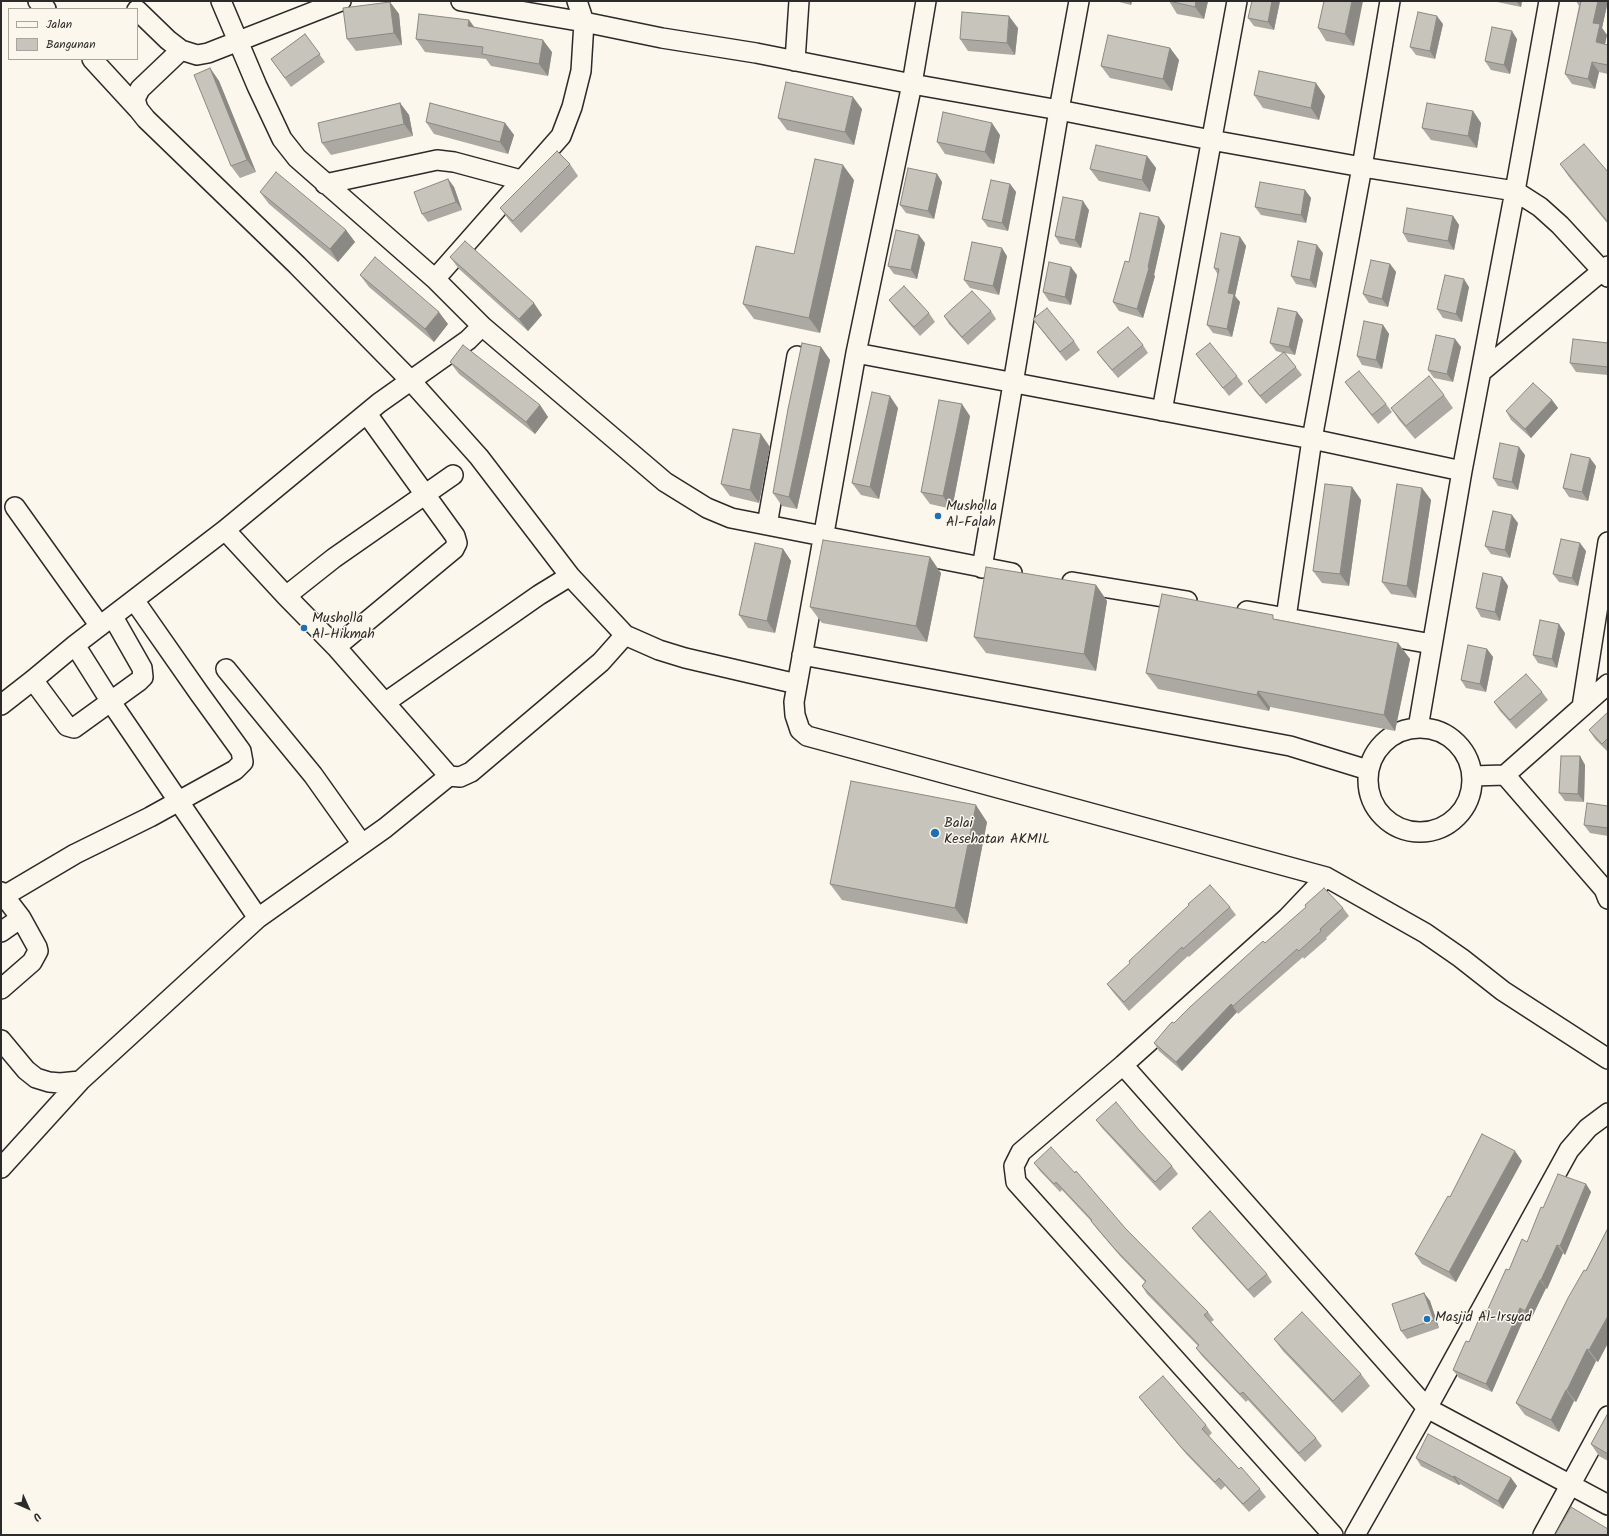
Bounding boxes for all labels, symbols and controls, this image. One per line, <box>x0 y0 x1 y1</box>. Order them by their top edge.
legend <box>8 8 138 60</box>
text: Jalan <box>46 15 72 34</box>
text: Bangunan <box>46 35 96 54</box>
place label: Musholla Al-Falah <box>946 500 997 532</box>
marker: Musholla Al-Falah <box>933 511 943 521</box>
place label: Musholla Al-Hikmah <box>312 612 375 644</box>
marker: Musholla Al-Hikmah <box>299 623 309 633</box>
place label: Balai Kesehatan AKMIL <box>944 817 1050 850</box>
marker: Balai Kesehatan AKMIL <box>929 827 941 839</box>
place label: Masjid Al-Irsyad <box>1435 1311 1531 1327</box>
marker: Masjid Al-Irsyad <box>1422 1314 1432 1324</box>
north arrow <box>8 1488 48 1528</box>
text: U <box>28 1508 45 1525</box>

